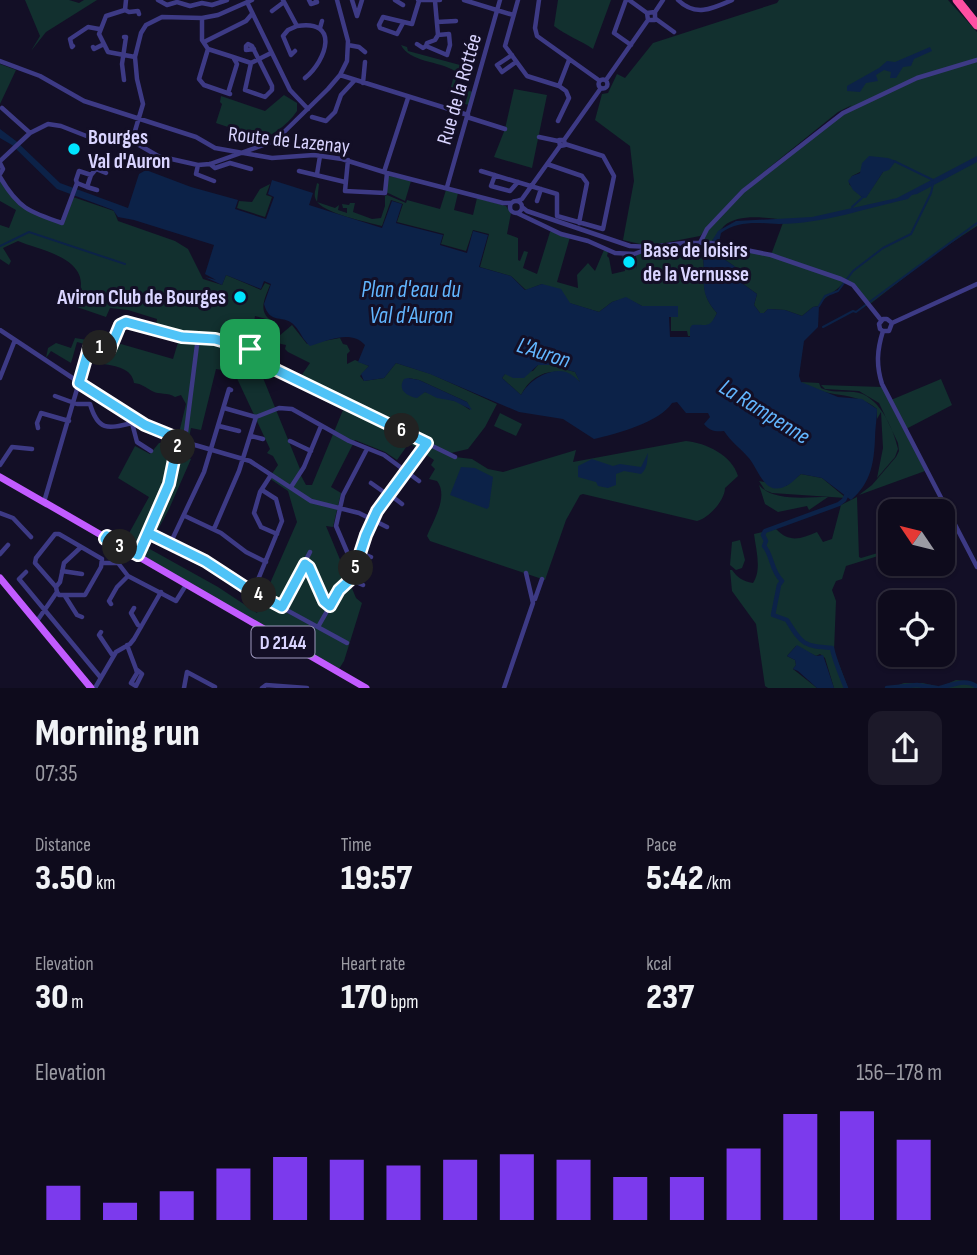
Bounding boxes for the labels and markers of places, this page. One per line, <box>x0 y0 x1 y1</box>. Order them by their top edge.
place label: Bourges Val d'Auron <box>88 125 170 174</box>
marker: Bourges Val d'Auron <box>66 141 82 157</box>
place label: Base de loisirs de la Vernusse <box>643 238 749 287</box>
marker: Base de loisirs de la Vernusse <box>621 254 637 270</box>
place label: Aviron Club de Bourges <box>56 285 226 310</box>
marker: Aviron Club de Bourges <box>232 289 248 305</box>
pin <box>220 319 280 379</box>
pin: 1 <box>82 330 118 366</box>
pin: 6 <box>384 414 420 448</box>
pin: 2 <box>160 430 196 464</box>
pin: 3 <box>102 530 138 564</box>
pin: 5 <box>338 550 374 586</box>
pin: 4 <box>242 578 276 612</box>

